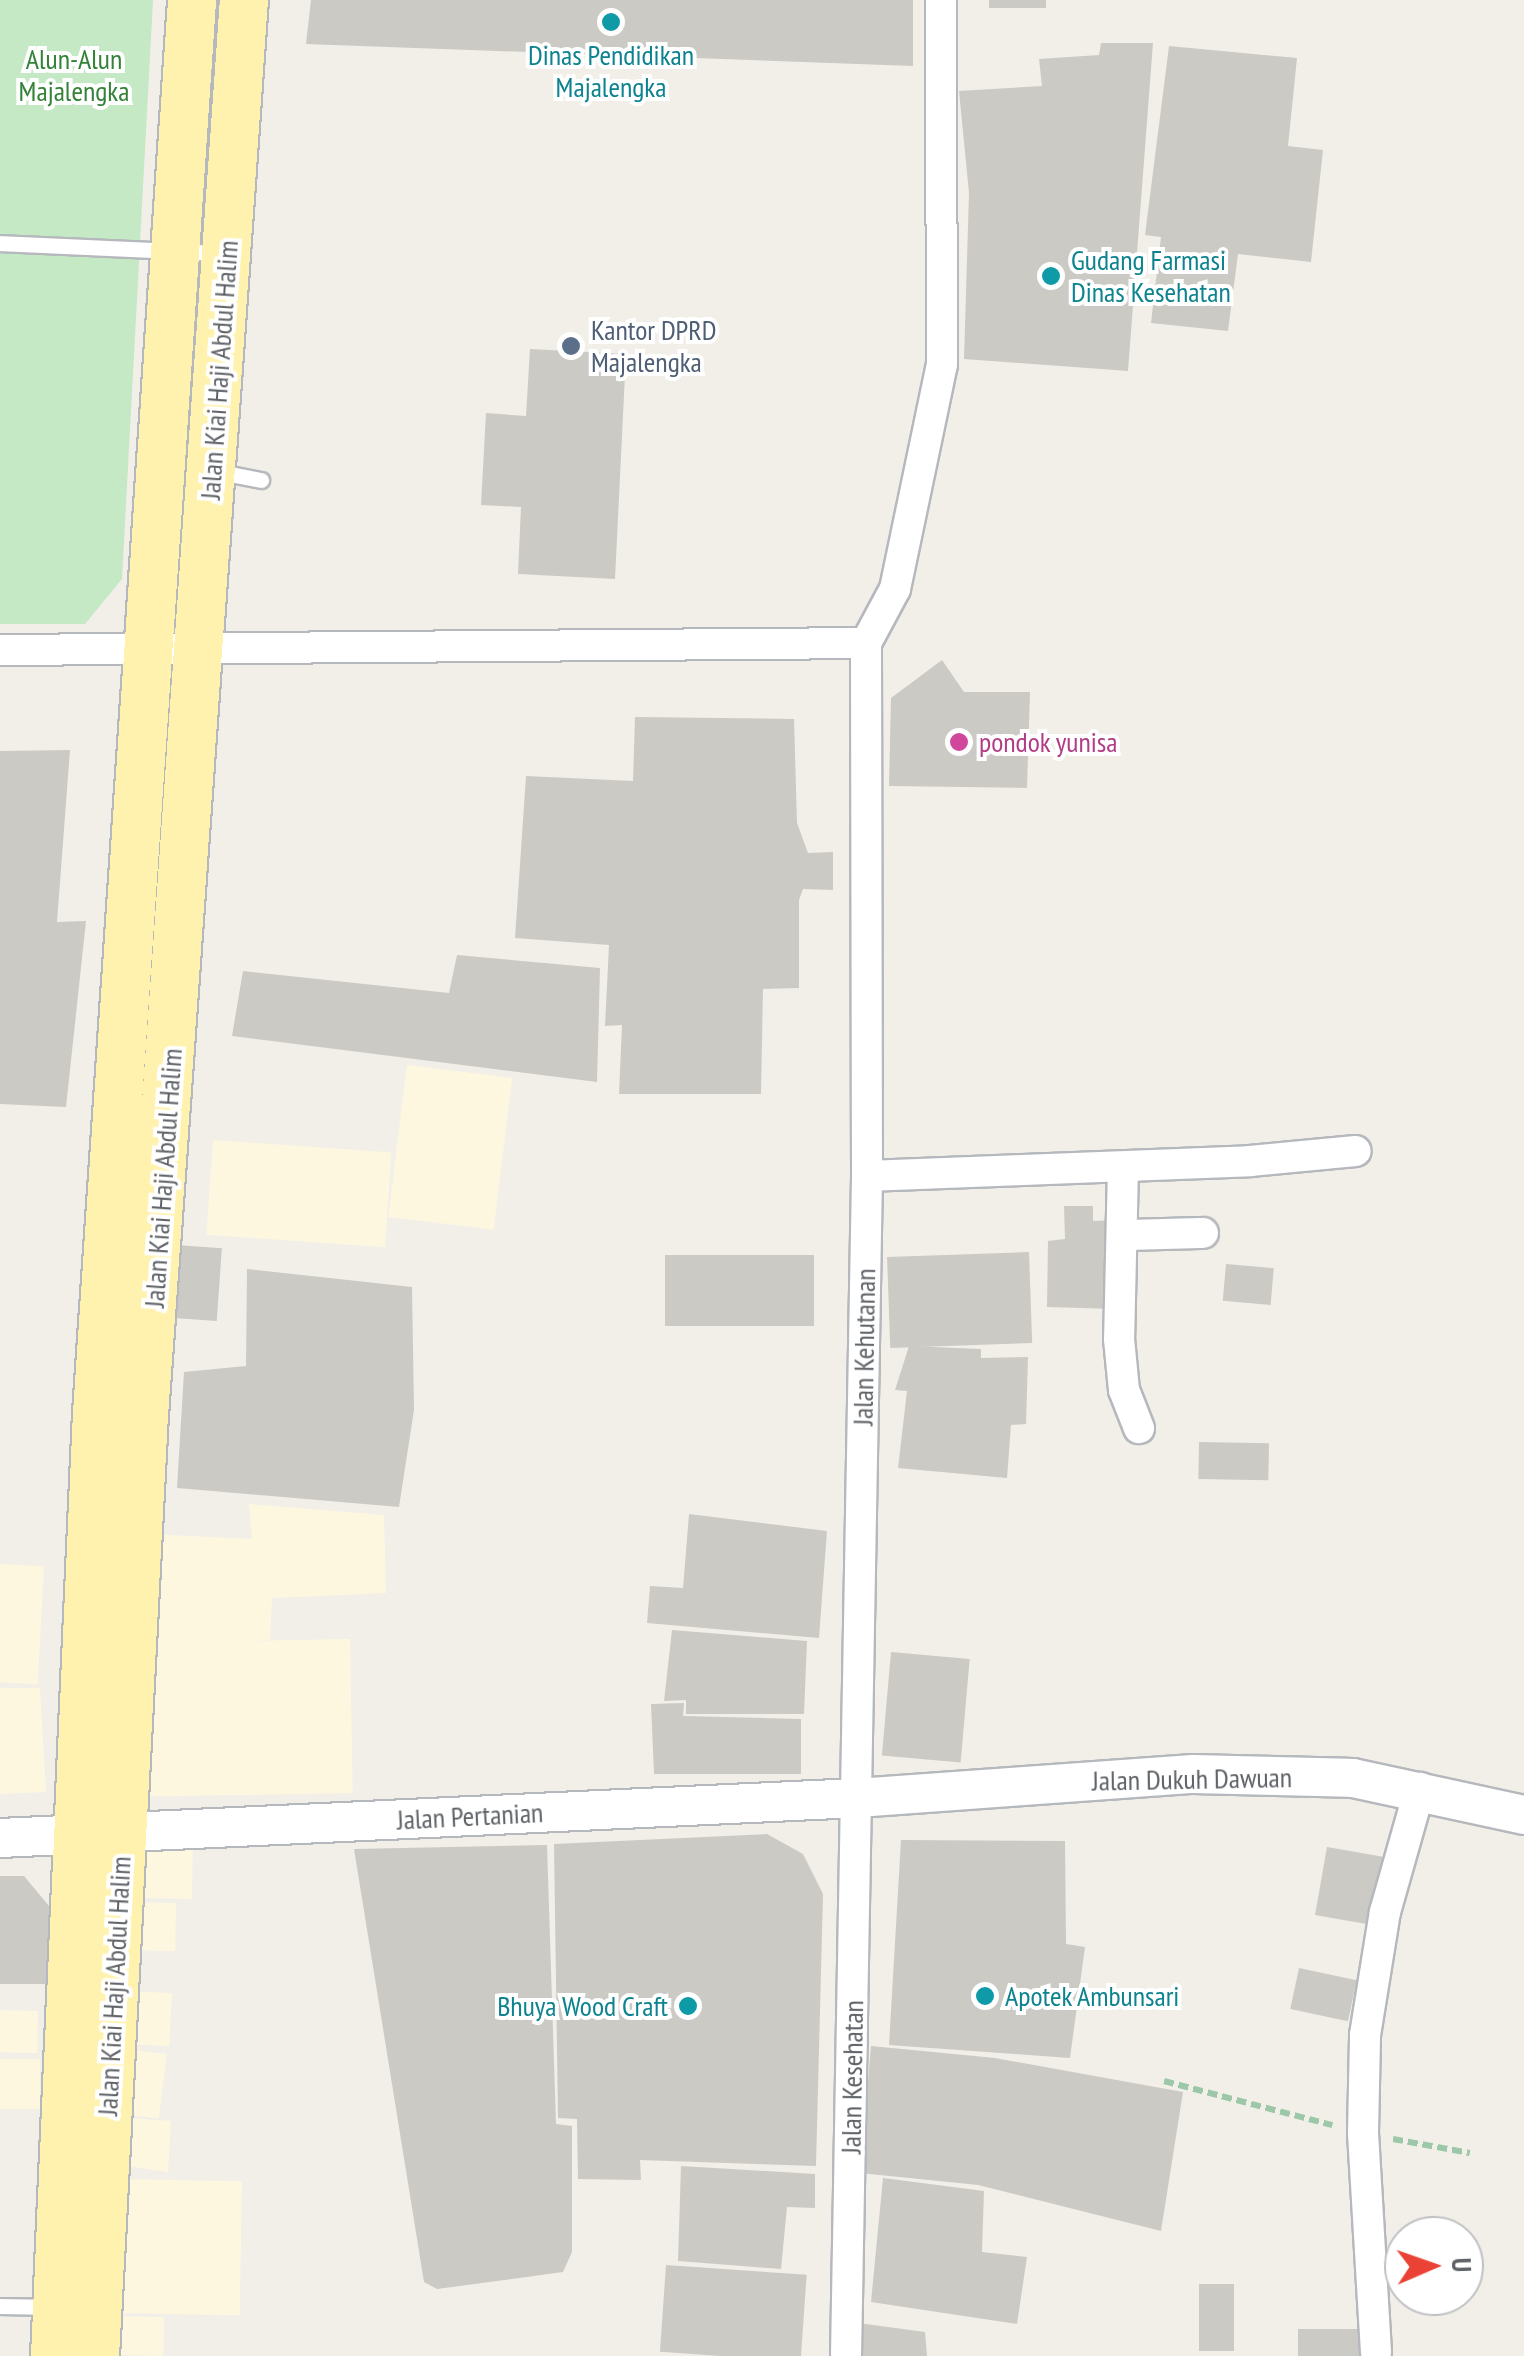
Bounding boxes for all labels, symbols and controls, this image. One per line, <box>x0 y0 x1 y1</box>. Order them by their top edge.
marker: Dinas Pendidikan Majalengka <box>600 11 622 33</box>
place label: Dinas Pendidikan Majalengka <box>528 38 694 104</box>
park label: Alun-Alun Majalengka <box>19 42 129 108</box>
street label: Jalan Kiai Haji Abdul Halim <box>193 239 245 501</box>
place label: Gudang Farmasi Dinas Kesehatan <box>1071 243 1231 309</box>
marker: Gudang Farmasi Dinas Kesehatan <box>1040 265 1062 287</box>
place label: Kantor DPRD Majalengka <box>591 313 716 379</box>
marker: Kantor DPRD Majalengka <box>560 335 582 357</box>
place label: pondok yunisa <box>979 725 1118 759</box>
marker: pondok yunisa <box>948 731 970 753</box>
street label: Jalan Kiai Haji Abdul Halim <box>137 1047 189 1309</box>
street label: Jalan Kehutanan <box>846 1268 882 1426</box>
street label: Jalan Dukuh Dawuan <box>1092 1760 1292 1798</box>
street label: Jalan Pertanian <box>396 1795 544 1837</box>
street label: Jalan Kiai Haji Abdul Halim <box>90 1855 138 2117</box>
place label: Apotek Ambunsari <box>1005 1979 1181 2013</box>
marker: Apotek Ambunsari <box>974 1985 996 2007</box>
place label: Bhuya Wood Craft <box>497 1989 668 2023</box>
marker: Bhuya Wood Craft <box>677 1995 699 2017</box>
street label: Jalan Kesehatan <box>834 2000 870 2154</box>
north arrow <box>1384 2216 1484 2316</box>
text: U <box>1444 2257 1481 2273</box>

